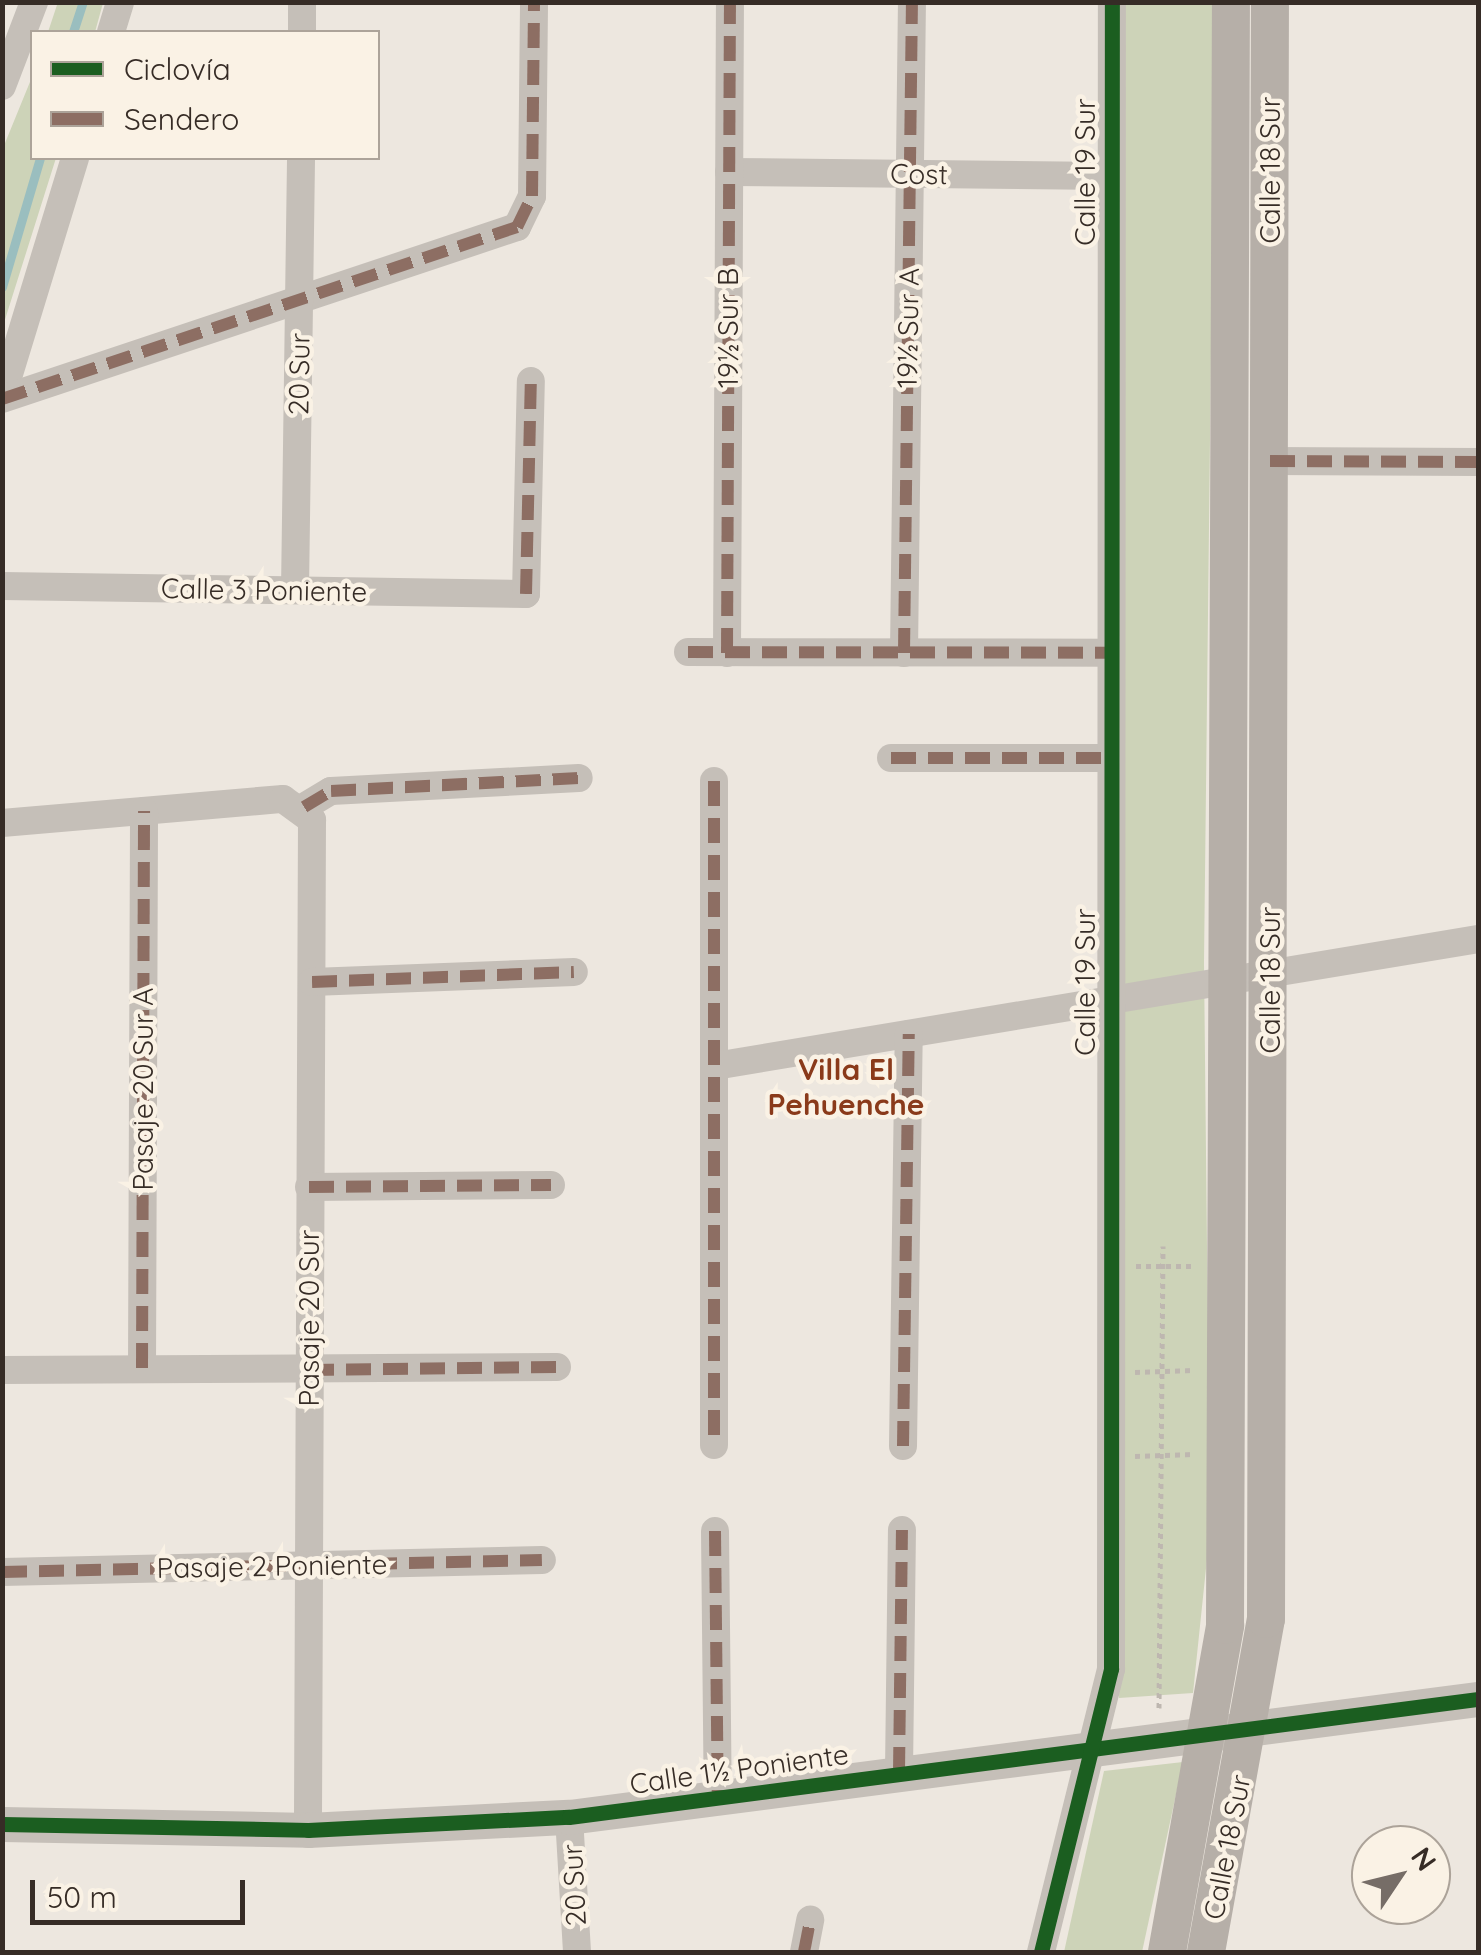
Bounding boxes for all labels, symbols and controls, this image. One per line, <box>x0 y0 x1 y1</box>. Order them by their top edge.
legend <box>30 30 380 160</box>
text: Ciclovía <box>124 50 231 88</box>
street label: Calle 18 Sur <box>1253 97 1287 243</box>
street label: Calle 19 Sur <box>1068 98 1102 246</box>
text: Sendero <box>124 100 239 138</box>
street label: Cost <box>890 157 948 191</box>
street label: 19½ Sur A <box>890 267 926 389</box>
street label: 19½ Sur B <box>711 268 745 388</box>
street label: 20 Sur <box>281 333 317 415</box>
street label: Calle 3 Poniente <box>161 571 367 609</box>
street label: Calle 18 Sur <box>1253 907 1287 1053</box>
street label: Calle 19 Sur <box>1068 908 1102 1056</box>
street label: Pasaje 20 Sur A <box>126 988 160 1190</box>
district label: Villa El Pehuenche <box>767 1051 925 1122</box>
street label: Pasaje 20 Sur <box>292 1229 326 1407</box>
street label: Pasaje 2 Poniente <box>156 1547 388 1585</box>
street label: Calle 1½ Poniente <box>627 1737 851 1801</box>
street label: Calle 18 Sur <box>1196 1772 1258 1922</box>
north arrow <box>1351 1825 1451 1925</box>
text: N <box>1404 1840 1445 1877</box>
street label: 20 Sur <box>555 1843 593 1927</box>
scale bar <box>35 1860 250 1922</box>
text: 50 m <box>47 1878 117 1916</box>

